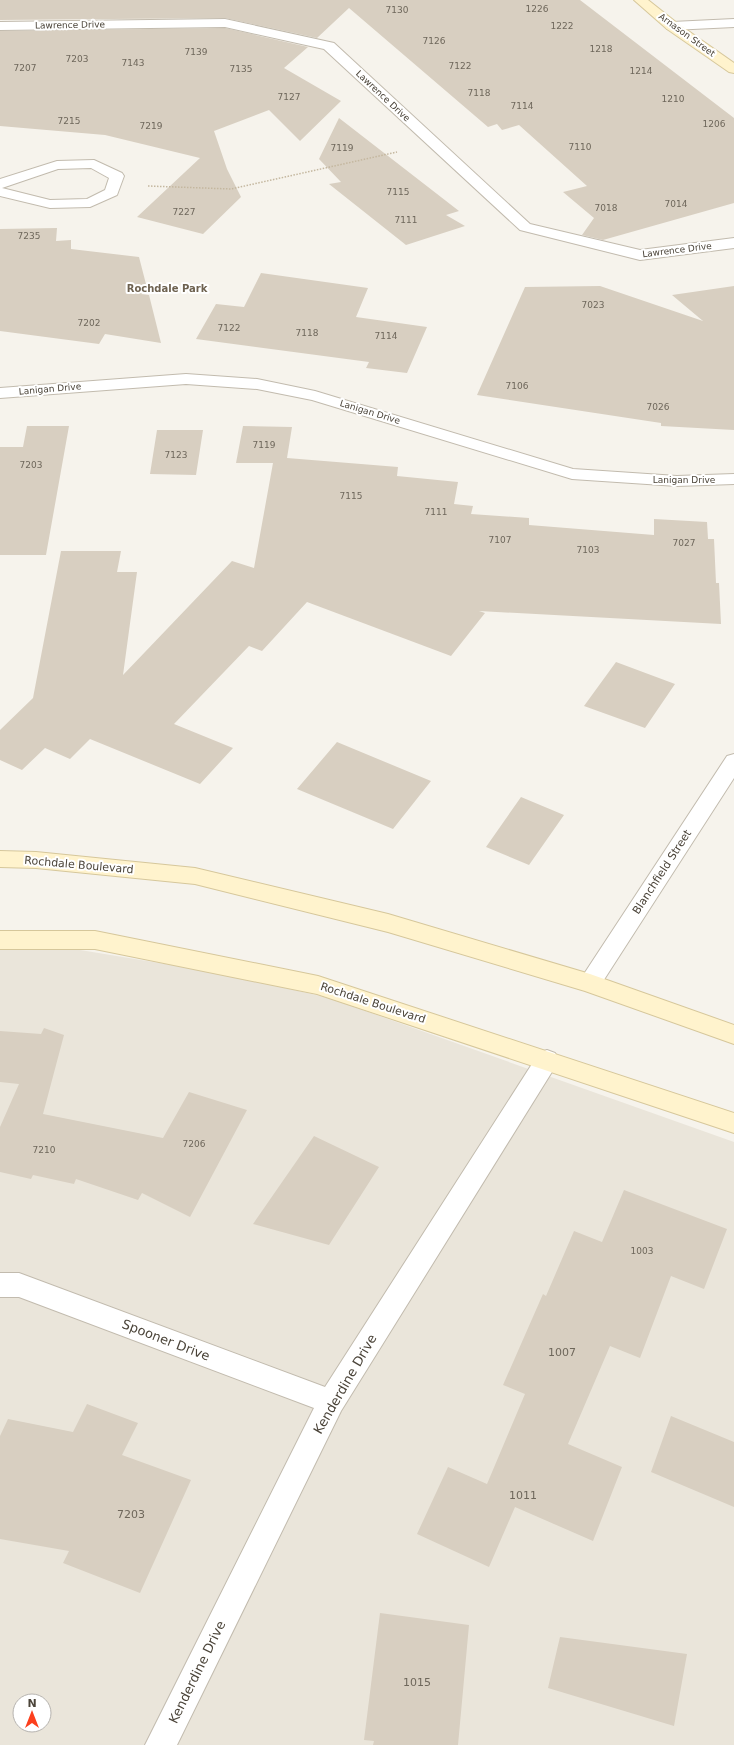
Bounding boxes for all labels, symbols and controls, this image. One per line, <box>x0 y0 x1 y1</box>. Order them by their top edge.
house number: 1226 <box>526 4 549 14</box>
house number: 7130 <box>386 5 409 15</box>
street label: Arnason Street <box>657 11 717 59</box>
street label: Lawrence Drive <box>35 19 106 31</box>
house number: 1222 <box>551 21 573 31</box>
house number: 7126 <box>423 36 446 46</box>
house number: 1218 <box>590 44 613 54</box>
house number: 7139 <box>185 47 208 57</box>
house number: 7203 <box>66 54 88 64</box>
house number: 7143 <box>122 58 144 68</box>
house number: 7122 <box>449 61 471 71</box>
house number: 7207 <box>14 63 36 73</box>
house number: 7135 <box>230 64 252 74</box>
house number: 1214 <box>630 66 653 76</box>
street label: Lawrence Drive <box>354 68 412 124</box>
house number: 7118 <box>468 88 491 98</box>
house number: 7127 <box>278 92 300 102</box>
house number: 1210 <box>662 94 685 104</box>
house number: 7114 <box>511 101 534 111</box>
house number: 7215 <box>58 116 80 126</box>
house number: 1206 <box>703 119 726 129</box>
house number: 7219 <box>140 121 163 131</box>
house number: 7110 <box>569 142 592 152</box>
house number: 7119 <box>331 143 354 153</box>
house number: 7115 <box>387 187 409 197</box>
house number: 7014 <box>665 199 688 209</box>
house number: 7018 <box>595 203 618 213</box>
house number: 7227 <box>173 207 195 217</box>
house number: 7111 <box>395 215 417 225</box>
house number: 7235 <box>18 231 40 241</box>
street label: Lawrence Drive <box>642 241 713 259</box>
district label: Rochdale Park <box>127 283 208 294</box>
house number: 7023 <box>582 300 604 310</box>
house number: 7202 <box>78 318 100 328</box>
house number: 7122 <box>218 323 240 333</box>
house number: 7118 <box>296 328 319 338</box>
house number: 7114 <box>375 331 398 341</box>
street label: Lanigan Drive <box>18 381 82 397</box>
house number: 7106 <box>506 381 529 391</box>
street label: Lanigan Drive <box>339 398 402 426</box>
house number: 7026 <box>647 402 670 412</box>
house number: 7119 <box>253 440 276 450</box>
house number: 7123 <box>165 450 187 460</box>
house number: 7203 <box>20 460 42 470</box>
street label: Lanigan Drive <box>653 475 716 485</box>
house number: 7115 <box>340 491 362 501</box>
house number: 7111 <box>425 507 447 517</box>
house number: 7107 <box>489 535 511 545</box>
house number: 7027 <box>673 538 695 548</box>
house number: 7103 <box>577 545 599 555</box>
street label: Blanchfield Street <box>630 827 695 917</box>
street label: Rochdale Boulevard <box>24 854 134 876</box>
street label: Rochdale Boulevard <box>319 980 427 1026</box>
house number: 7206 <box>183 1139 206 1149</box>
house number: 7210 <box>33 1145 56 1155</box>
house number: 1003 <box>631 1246 653 1256</box>
street label: Spooner Drive <box>120 1316 212 1364</box>
street label: Kenderdine Drive <box>310 1332 380 1436</box>
house number: 1007 <box>548 1346 576 1359</box>
house number: 1011 <box>509 1489 537 1502</box>
house number: 7203 <box>117 1508 145 1521</box>
street label: Kenderdine Drive <box>166 1618 228 1726</box>
house number: 1015 <box>403 1676 431 1689</box>
north arrow <box>12 1693 52 1733</box>
text: N <box>27 1697 37 1710</box>

